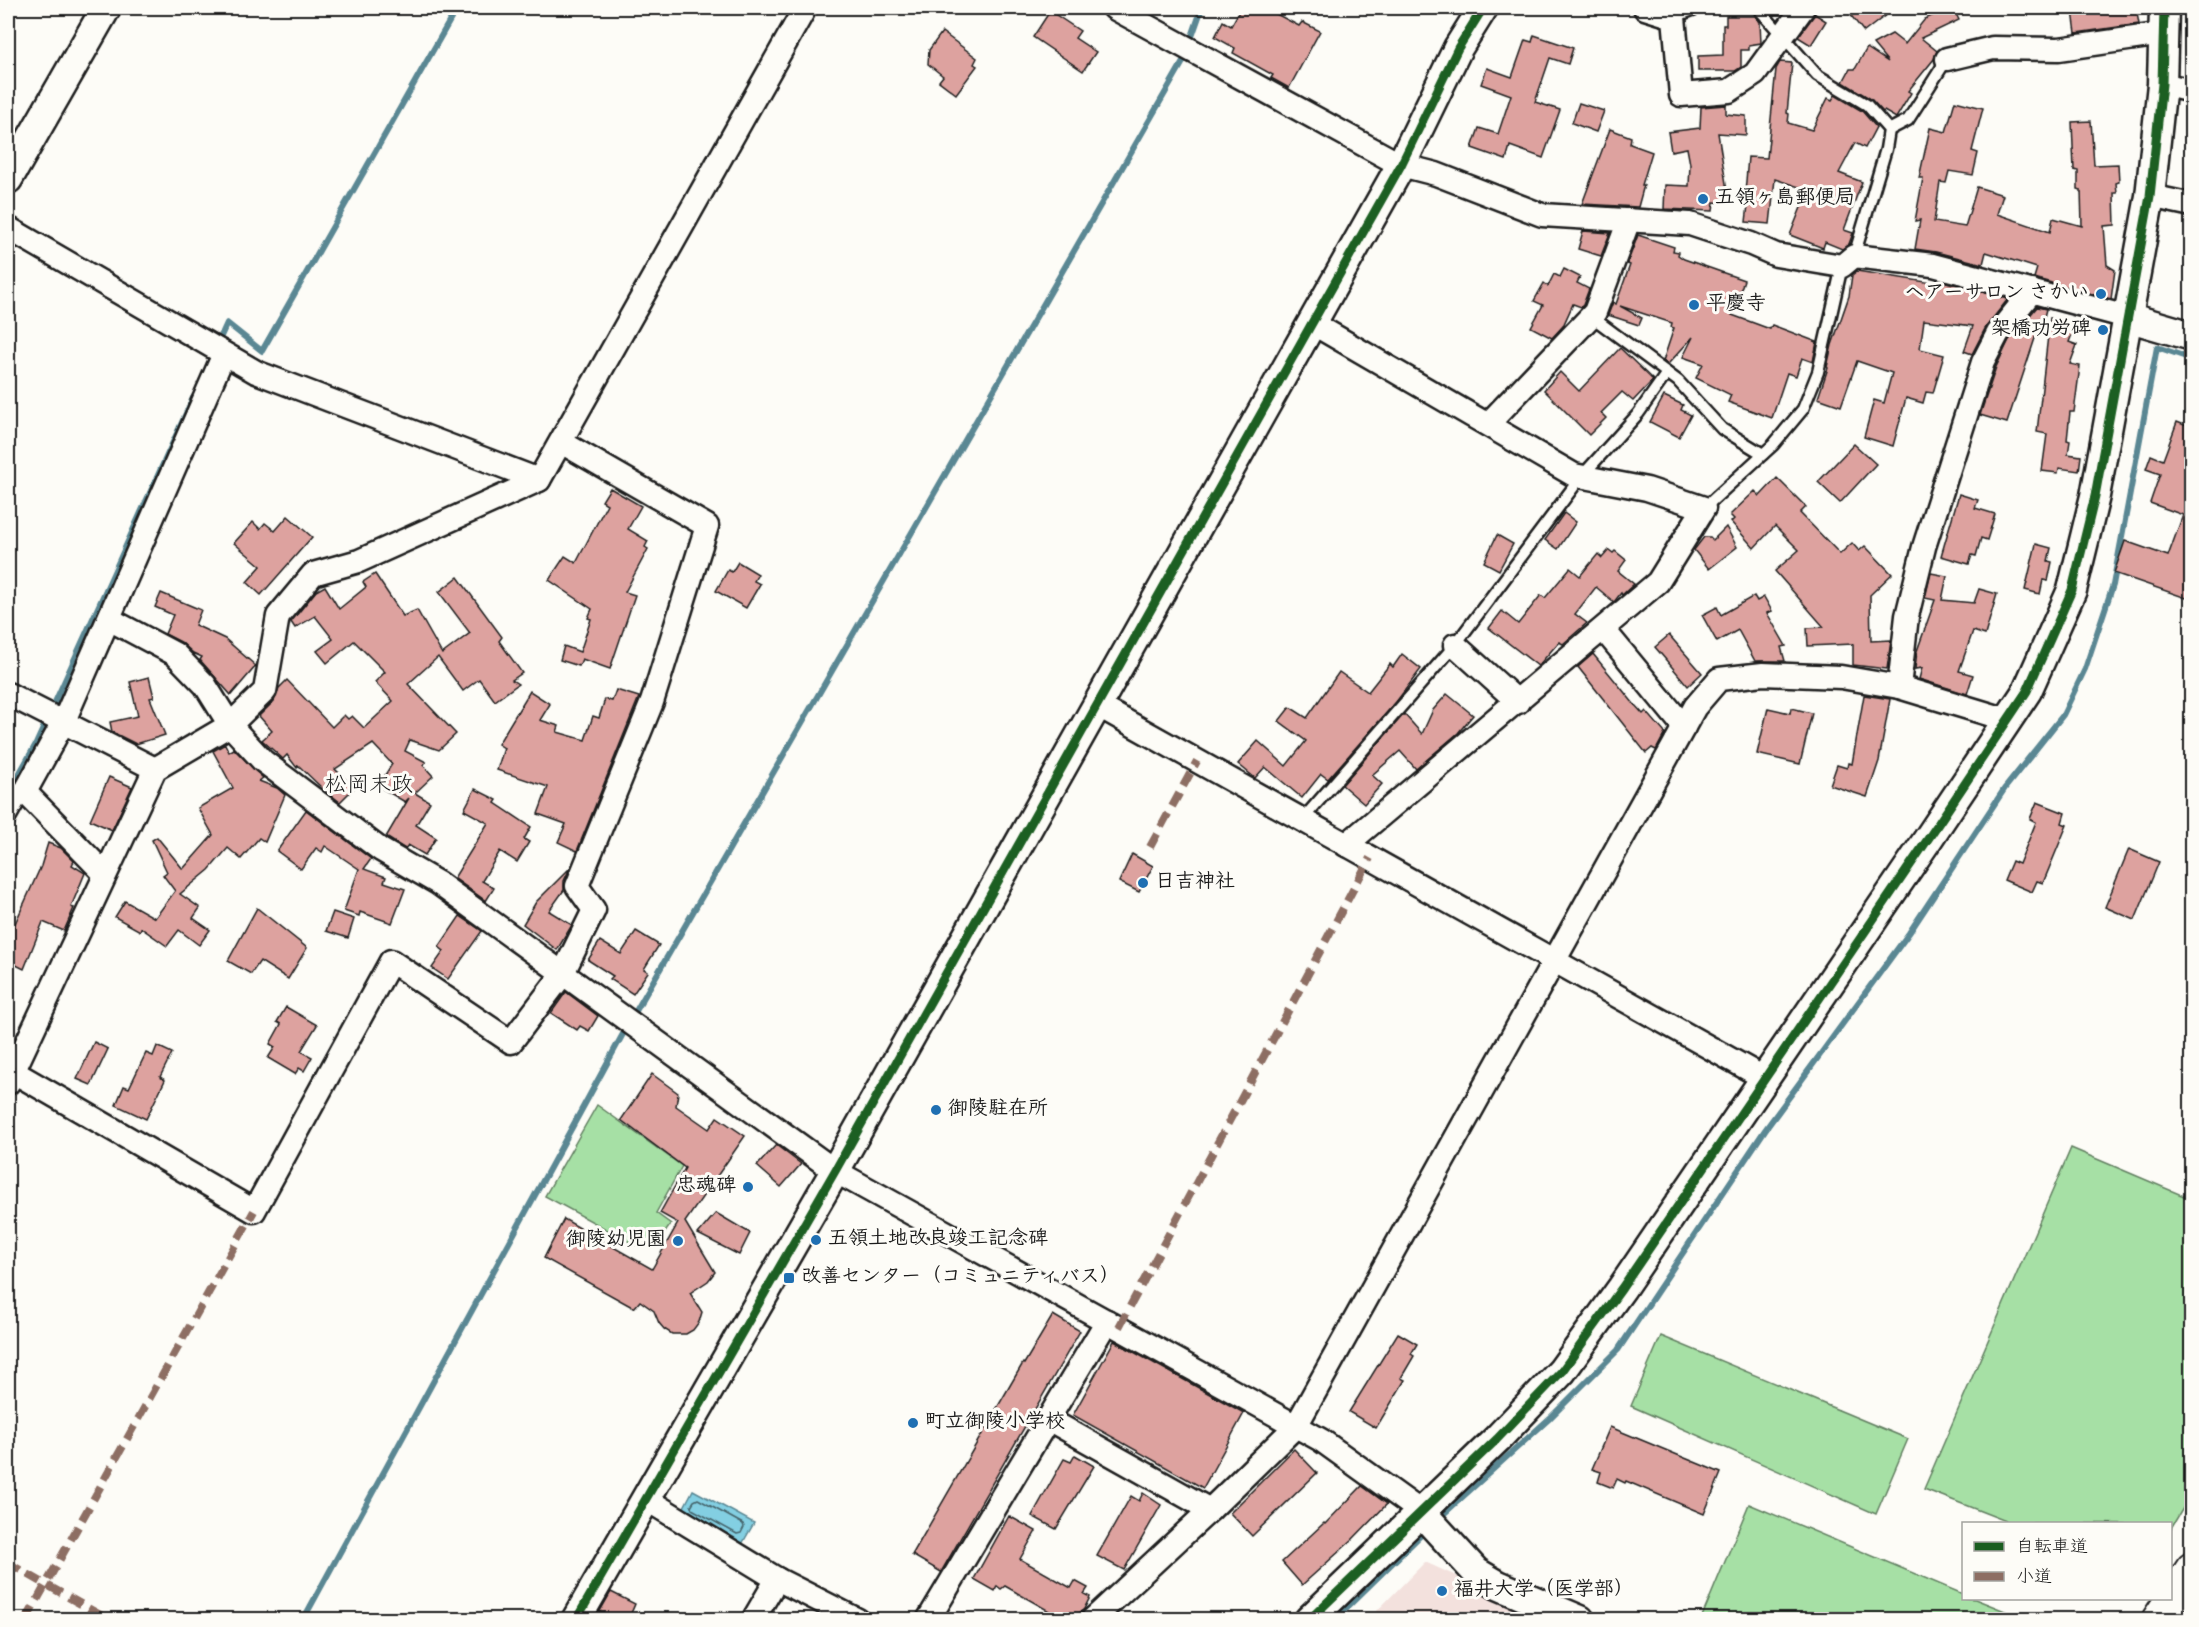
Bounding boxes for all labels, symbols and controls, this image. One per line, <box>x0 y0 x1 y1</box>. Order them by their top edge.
place label: 五領ヶ島郵便局 <box>1715 185 1855 213</box>
marker: 五領ヶ島郵便局 <box>1696 192 1710 206</box>
place label: ヘアーサロン さかい <box>1904 280 2089 308</box>
marker: ヘアーサロン さかい <box>2094 287 2108 301</box>
place label: 平慶寺 <box>1706 291 1766 319</box>
marker: 平慶寺 <box>1687 298 1701 312</box>
place label: 架橋功労碑 <box>1991 316 2091 344</box>
marker: 架橋功労碑 <box>2096 323 2110 337</box>
district label: 松岡末政 <box>325 771 413 802</box>
place label: 日吉神社 <box>1155 869 1235 897</box>
marker: 日吉神社 <box>1136 876 1150 890</box>
place label: 御陵駐在所 <box>948 1096 1048 1124</box>
marker: 御陵駐在所 <box>929 1103 943 1117</box>
place label: 忠魂碑 <box>676 1173 736 1201</box>
marker: 忠魂碑 <box>741 1180 755 1194</box>
place label: 五領土地改良竣工記念碑 <box>828 1226 1048 1254</box>
place label: 御陵幼児園 <box>566 1227 666 1255</box>
marker: 五領土地改良竣工記念碑 <box>809 1233 823 1247</box>
marker: 御陵幼児園 <box>671 1234 685 1248</box>
place label: 改善センター（コミュニティバス） <box>801 1264 1120 1292</box>
marker: 改善センター（コミュニティバス） <box>782 1271 796 1285</box>
place label: 町立御陵小学校 <box>925 1409 1065 1437</box>
marker: 町立御陵小学校 <box>906 1416 920 1430</box>
legend <box>1962 1522 2172 1600</box>
text: 自転車道 <box>2016 1536 2088 1561</box>
text: 小道 <box>2016 1566 2052 1591</box>
place label: 福井大学（医学部） <box>1454 1577 1634 1605</box>
marker: 福井大学（医学部） <box>1435 1584 1449 1598</box>

